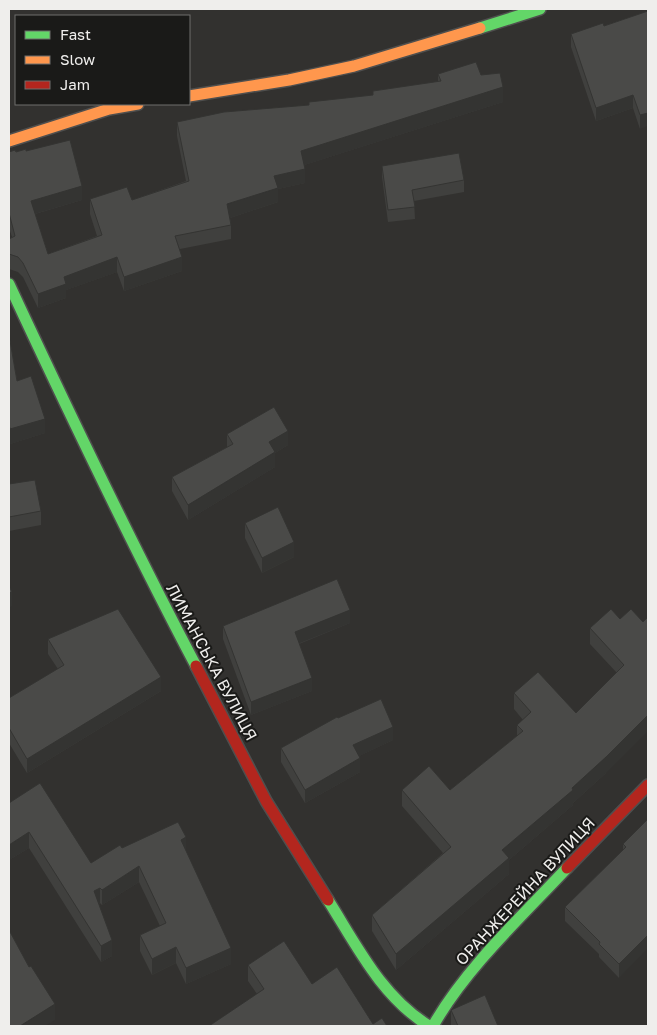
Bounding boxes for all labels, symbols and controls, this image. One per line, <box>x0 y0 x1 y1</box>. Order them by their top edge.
legend <box>15 15 190 105</box>
text: Fast <box>60 25 91 43</box>
text: Slow <box>60 50 95 68</box>
text: Jam <box>60 75 90 93</box>
street label: ЛИМАНСЬКА ВУЛИЦЯ <box>162 580 262 744</box>
street label: ОРАНЖЕРЕЙНА ВУЛИЦЯ <box>451 813 599 969</box>

